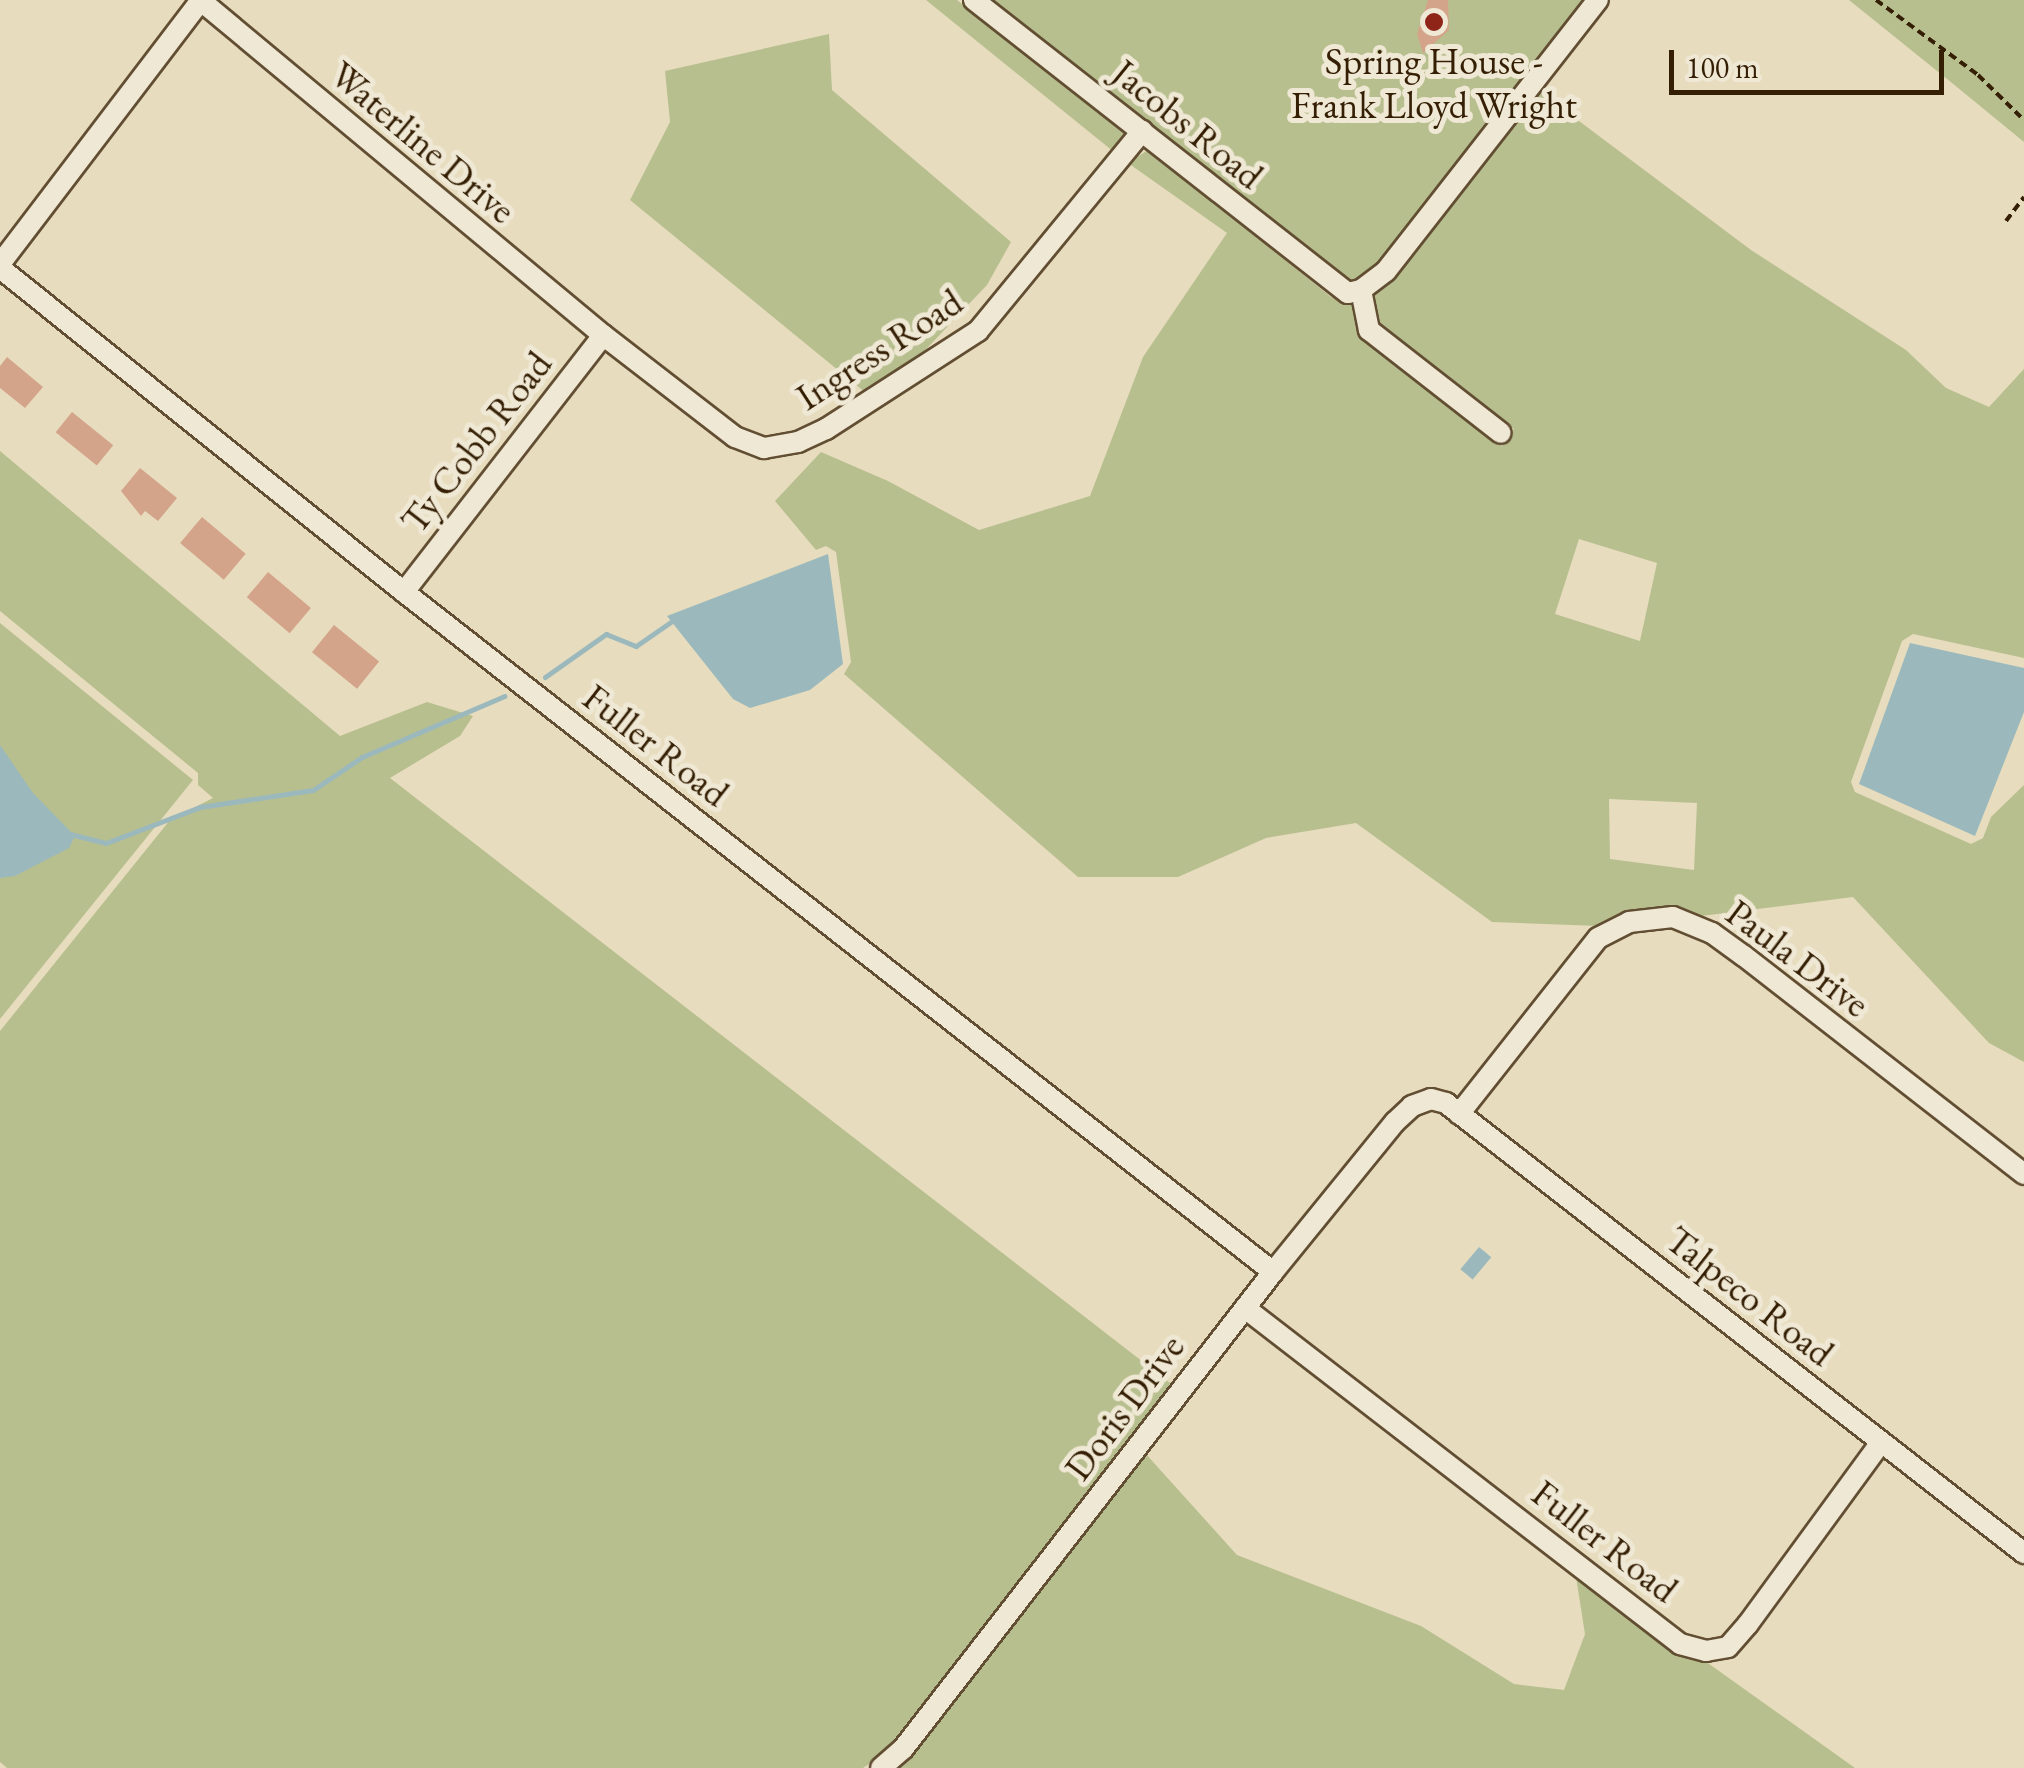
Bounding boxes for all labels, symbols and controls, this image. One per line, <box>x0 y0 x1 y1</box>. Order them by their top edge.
marker: Spring House - Frank Lloyd Wright <box>1423 11 1445 33</box>
scale bar <box>1674 30 1949 92</box>
place label: Spring House - Frank Lloyd Wright <box>1291 38 1577 127</box>
text: 100 m <box>1686 48 1759 87</box>
street label: Jacobs Road <box>1103 49 1273 199</box>
street label: Waterline Drive <box>321 51 525 233</box>
street label: Ingress Road <box>787 278 971 420</box>
street label: Ty Cobb Road <box>391 342 561 542</box>
street label: Fuller Road <box>574 674 738 816</box>
street label: Paula Drive <box>1717 889 1879 1027</box>
street label: Talpeco Road <box>1657 1216 1843 1376</box>
street label: Doris Drive <box>1054 1325 1194 1489</box>
street label: Fuller Road <box>1523 1470 1687 1612</box>

